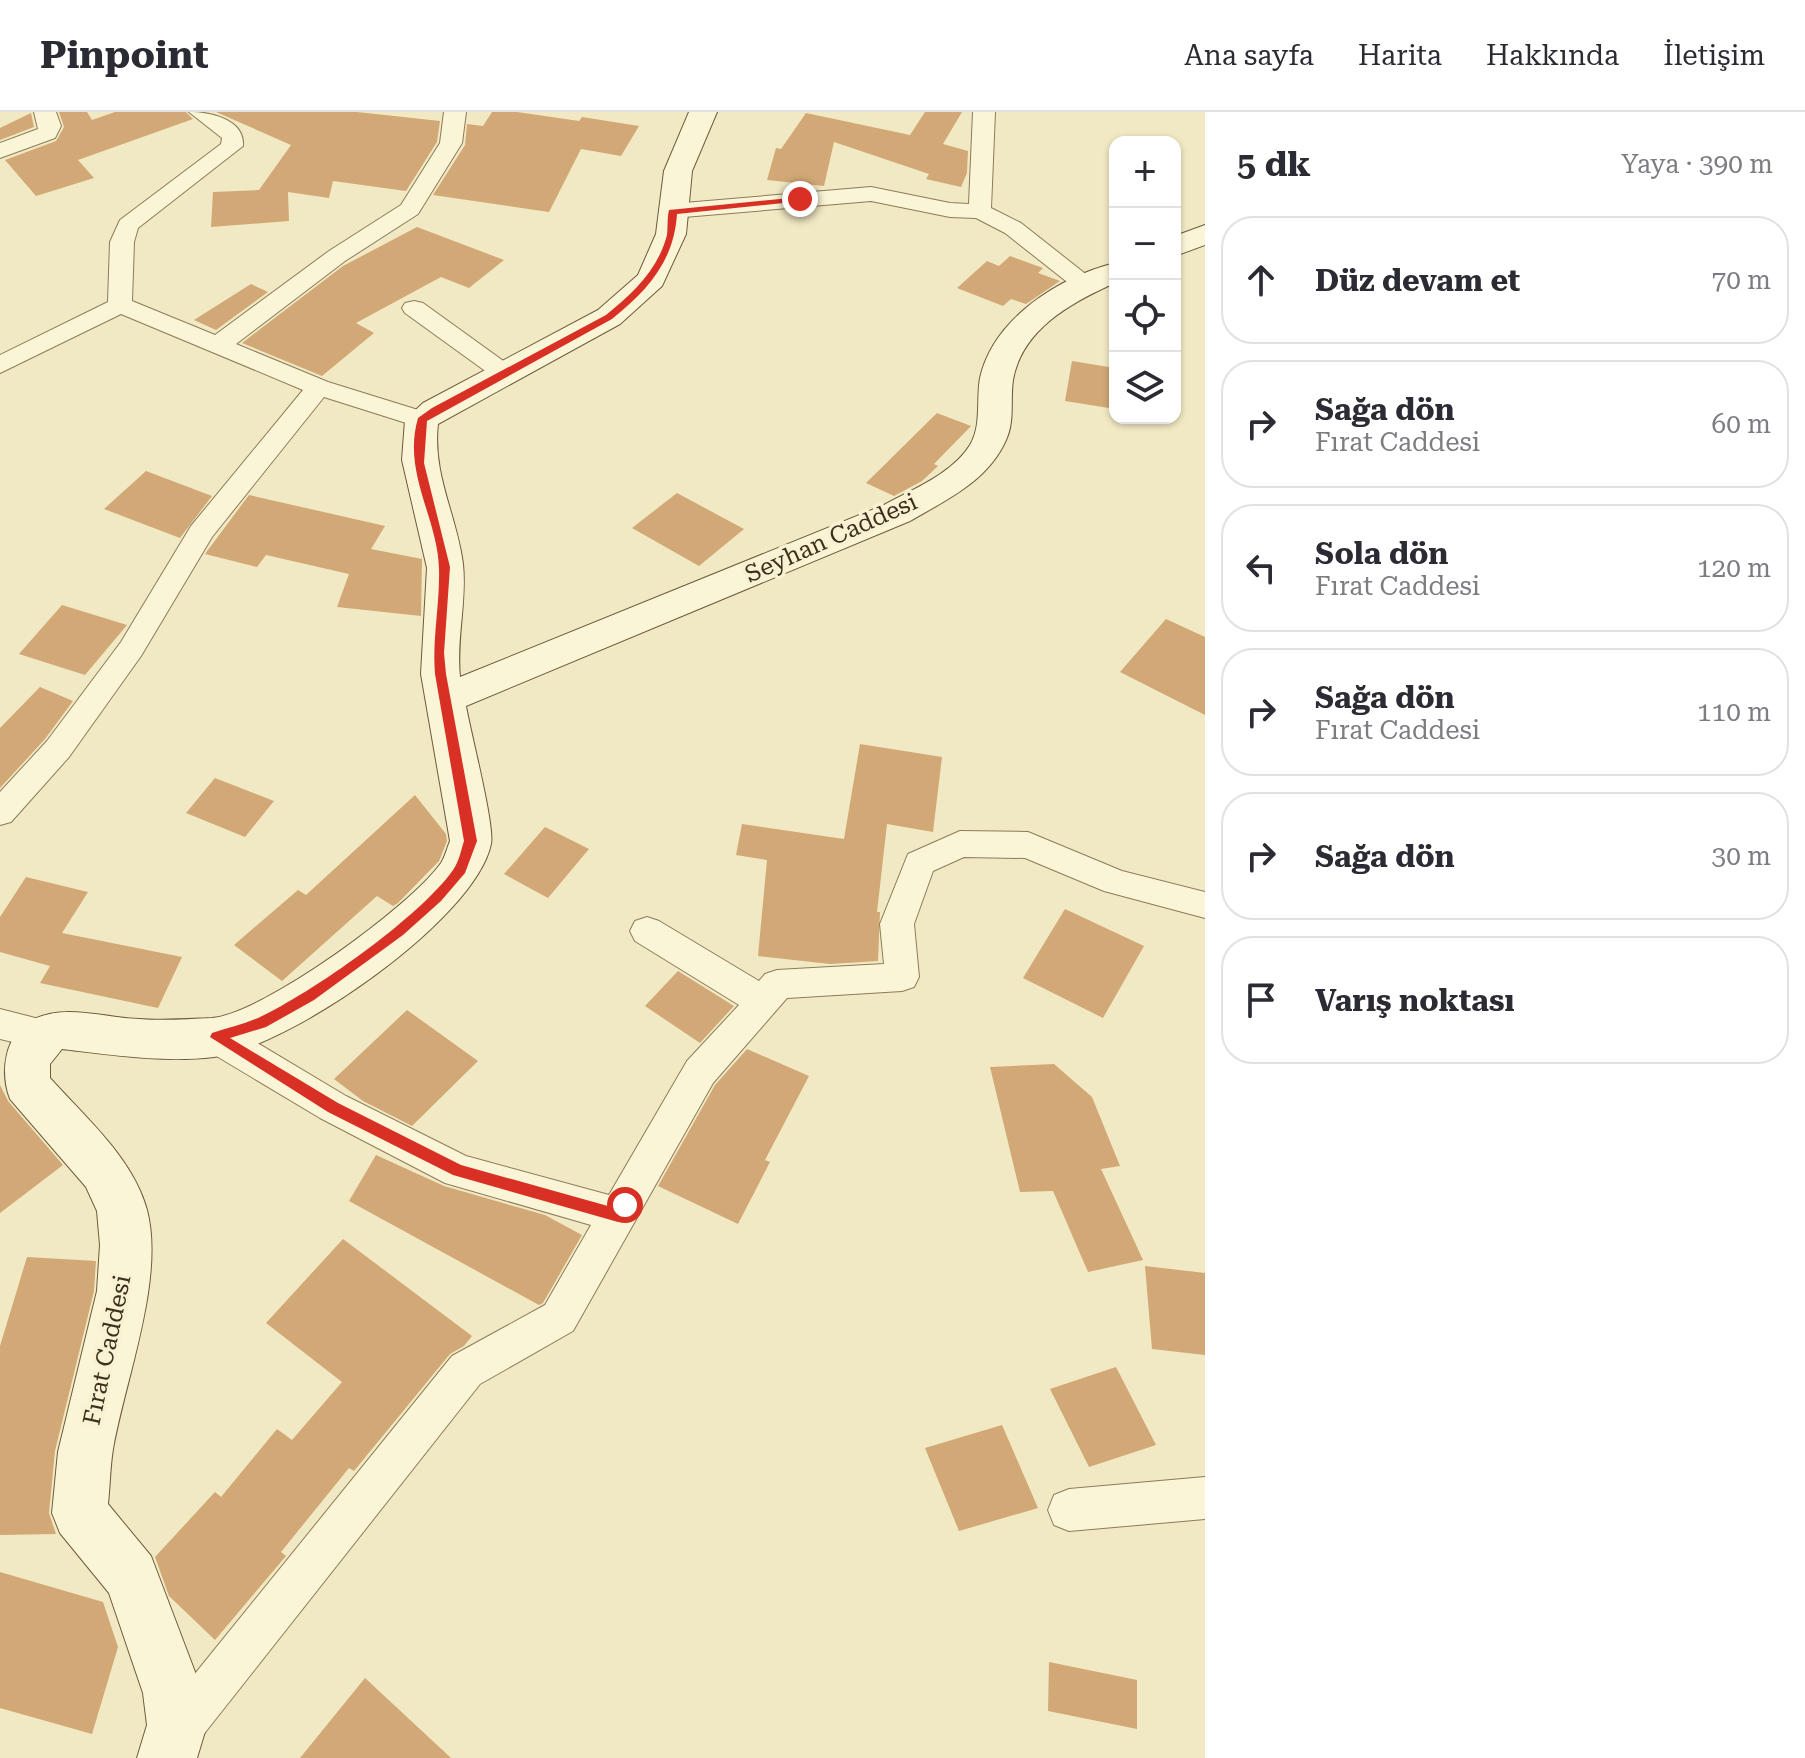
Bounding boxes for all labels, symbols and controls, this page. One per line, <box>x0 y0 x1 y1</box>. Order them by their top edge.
text: Pinpoint <box>40 33 209 77</box>
text: Ana sayfa <box>1184 39 1314 72</box>
text: Harita <box>1358 39 1442 72</box>
text: Hakkında <box>1486 39 1619 72</box>
text: İletişim <box>1663 39 1765 72</box>
map controls <box>1109 136 1181 424</box>
button: + <box>1109 136 1181 208</box>
text: 5 dk <box>1237 144 1311 184</box>
text: Yaya · 390 m <box>1621 149 1773 179</box>
route end <box>782 181 818 217</box>
button: − <box>1109 208 1181 280</box>
icon: ahead <box>1239 258 1283 302</box>
text: Düz devam et <box>1315 263 1520 298</box>
text: 70 m <box>1712 265 1771 295</box>
button: locate <box>1109 280 1181 352</box>
button: layers <box>1109 352 1181 424</box>
text: Sağa dön <box>1315 392 1455 427</box>
icon: right <box>1239 402 1283 446</box>
text: 60 m <box>1712 409 1771 439</box>
text: Fırat Caddesi <box>1315 427 1480 457</box>
street label: Seyhan Caddesi <box>741 487 922 589</box>
text: Sola dön <box>1315 536 1448 571</box>
icon: left <box>1239 546 1283 590</box>
text: 120 m <box>1697 553 1771 583</box>
text: Fırat Caddesi <box>1315 571 1480 601</box>
text: Sağa dön <box>1315 680 1455 715</box>
icon: right <box>1239 690 1283 734</box>
text: 110 m <box>1697 697 1771 727</box>
text: Fırat Caddesi <box>1315 715 1480 745</box>
icon: right <box>1239 834 1283 878</box>
text: Sağa dön <box>1315 839 1455 874</box>
text: 30 m <box>1712 841 1771 871</box>
icon: arrive <box>1239 978 1283 1022</box>
text: Varış noktası <box>1315 983 1515 1018</box>
route start <box>607 1187 643 1223</box>
street label: Fırat Caddesi <box>77 1272 137 1427</box>

